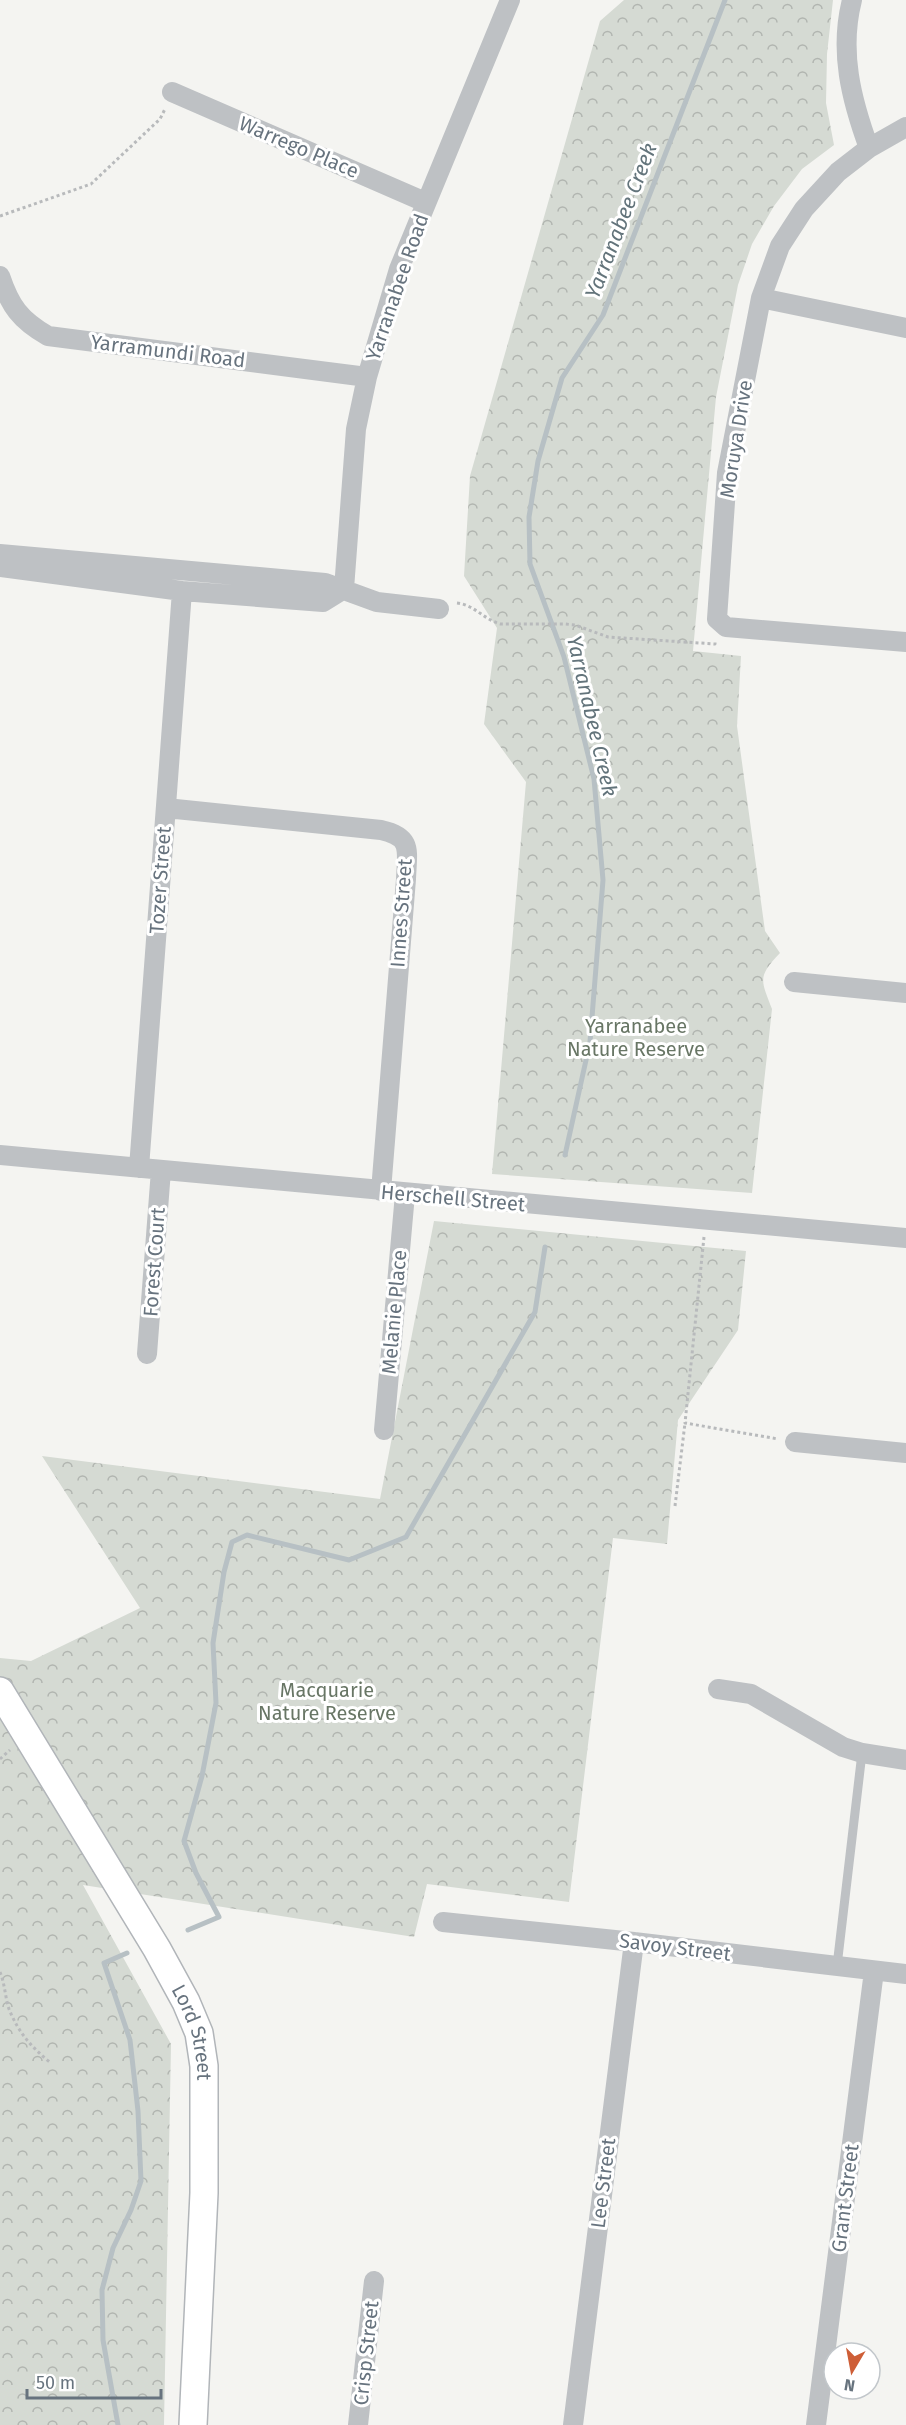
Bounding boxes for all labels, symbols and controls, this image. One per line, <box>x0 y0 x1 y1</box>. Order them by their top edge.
street label: Warrego Place <box>236 111 362 183</box>
water label: Yarranabee Creek <box>579 140 663 302</box>
street label: Yarranabee Road <box>361 210 433 364</box>
street label: Yarramundi Road <box>89 330 247 372</box>
street label: Moruya Drive <box>715 378 757 500</box>
water label: Yarranabee Creek <box>561 633 623 799</box>
street label: Tozer Street <box>144 825 176 934</box>
street label: Innes Street <box>385 857 417 968</box>
park label: Yarranabee Nature Reserve <box>567 1014 705 1061</box>
street label: Herschell Street <box>380 1180 527 1216</box>
street label: Forest Court <box>138 1206 170 1318</box>
street label: Melanie Place <box>377 1249 411 1375</box>
park label: Macquarie Nature Reserve <box>258 1678 396 1725</box>
street label: Savoy Street <box>618 1928 733 1966</box>
street label: Lord Street <box>167 1980 216 2081</box>
street label: Lee Street <box>586 2136 621 2230</box>
street label: Grant Street <box>826 2142 864 2254</box>
street label: Crisp Street <box>349 2299 384 2406</box>
north arrow <box>822 2341 882 2401</box>
scale bar <box>27 2362 160 2400</box>
text: 50 m <box>36 2372 75 2394</box>
text: N <box>843 2375 856 2396</box>

